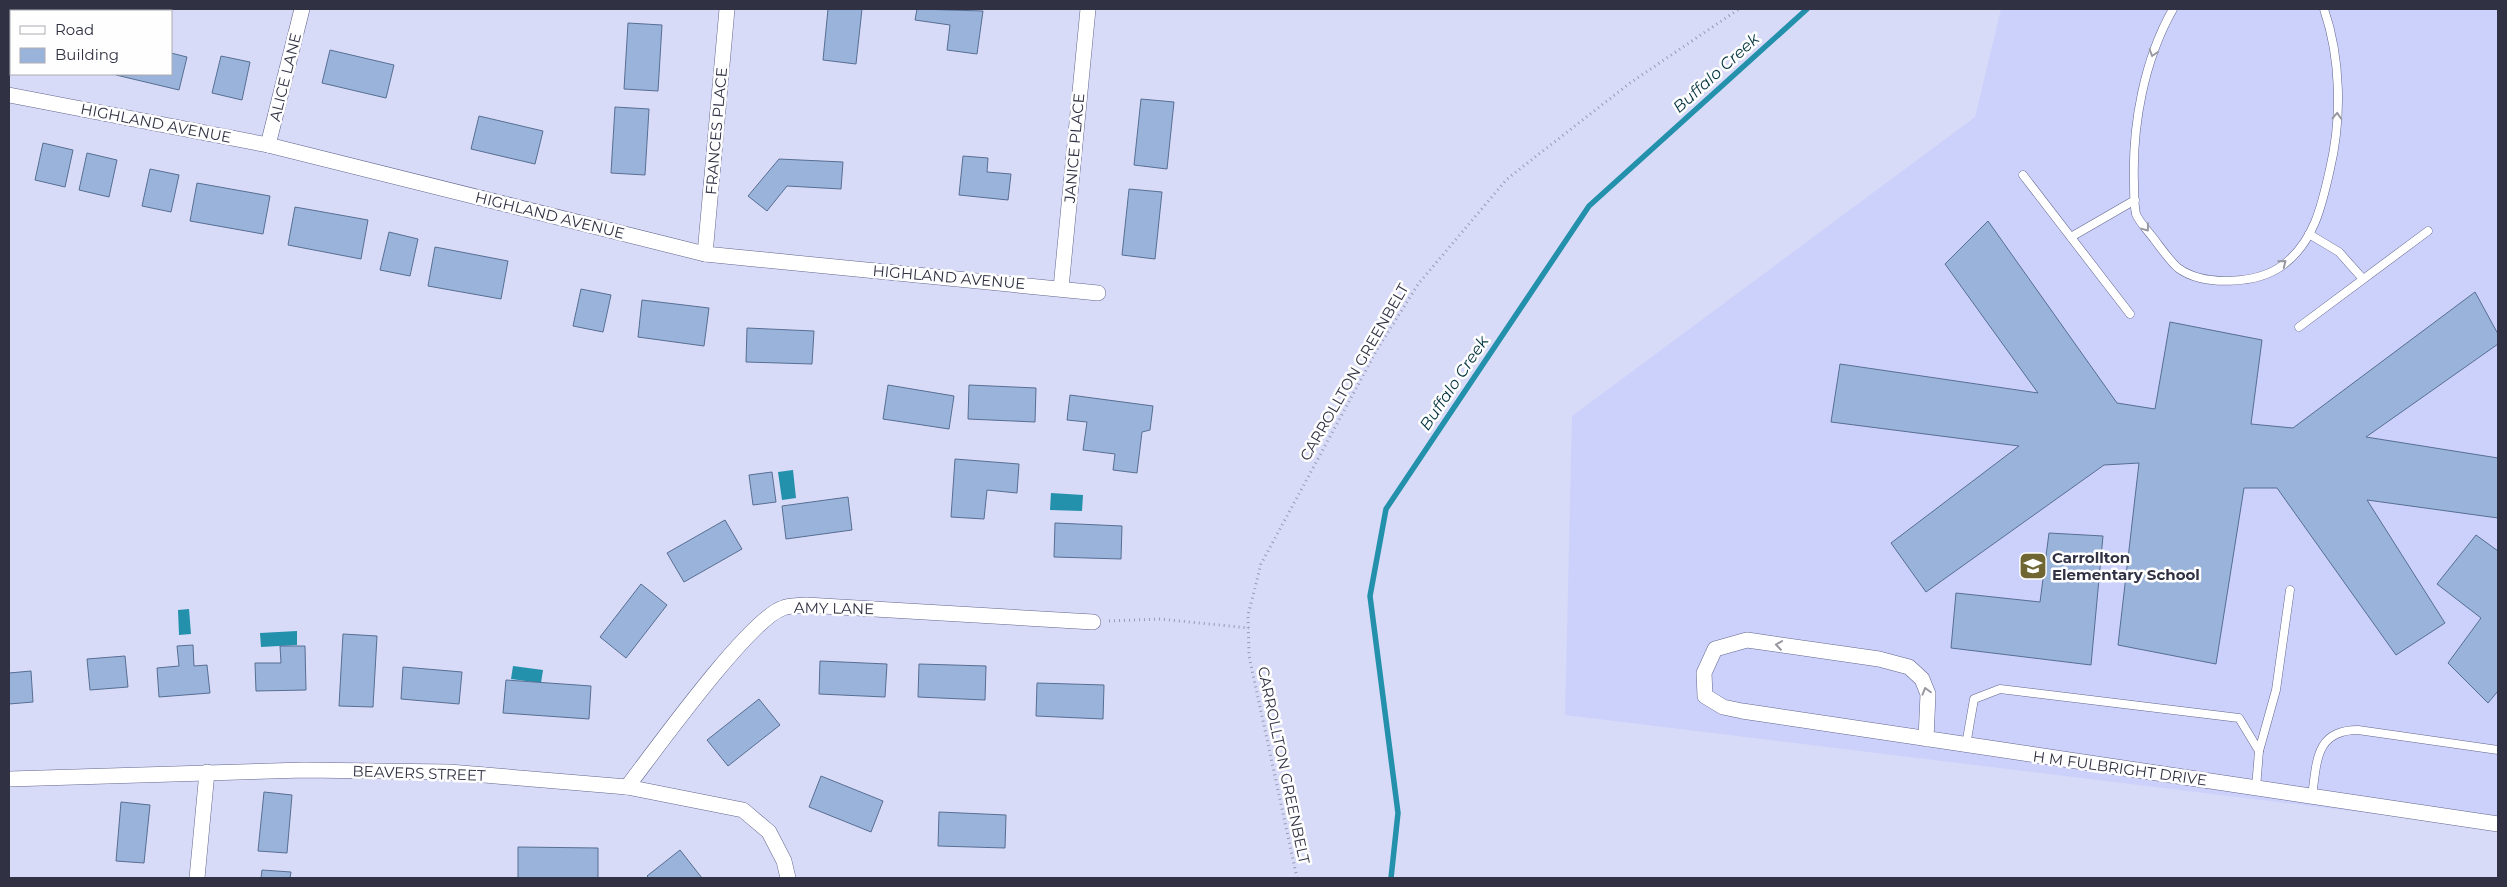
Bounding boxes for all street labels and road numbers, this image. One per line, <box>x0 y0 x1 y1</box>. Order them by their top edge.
street label: ALICE LANE <box>265 31 305 123</box>
street label: FRANCES PLACE <box>701 66 731 196</box>
street label: JANICE PLACE <box>1060 92 1088 205</box>
street label: HIGHLAND AVENUE <box>79 99 233 147</box>
street label: HIGHLAND AVENUE <box>473 187 627 243</box>
street label: HIGHLAND AVENUE <box>872 261 1026 293</box>
street label: CARROLLTON GREENBELT <box>1295 280 1413 464</box>
street label: AMY LANE <box>794 598 874 618</box>
street label: CARROLLTON GREENBELT <box>1254 665 1314 866</box>
street label: H M FULBRIGHT DRIVE <box>2032 746 2208 790</box>
street label: BEAVERS STREET <box>352 761 486 785</box>

